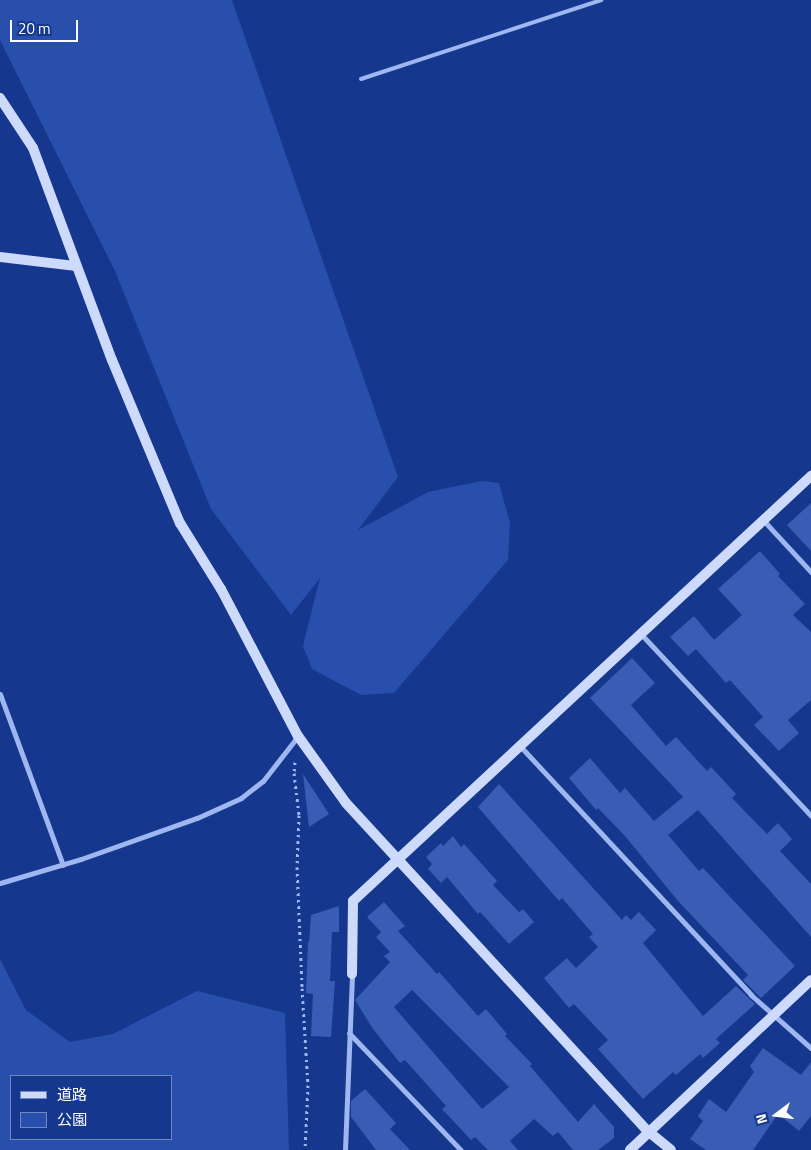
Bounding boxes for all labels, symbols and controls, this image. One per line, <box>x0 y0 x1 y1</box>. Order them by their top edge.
scale bar <box>12 10 80 42</box>
text: 20 m <box>18 17 51 40</box>
legend <box>10 1075 172 1140</box>
text: 道路 <box>57 1083 87 1106</box>
north arrow <box>751 1090 801 1140</box>
text: 公園 <box>57 1108 87 1131</box>
text: N <box>750 1112 772 1126</box>

